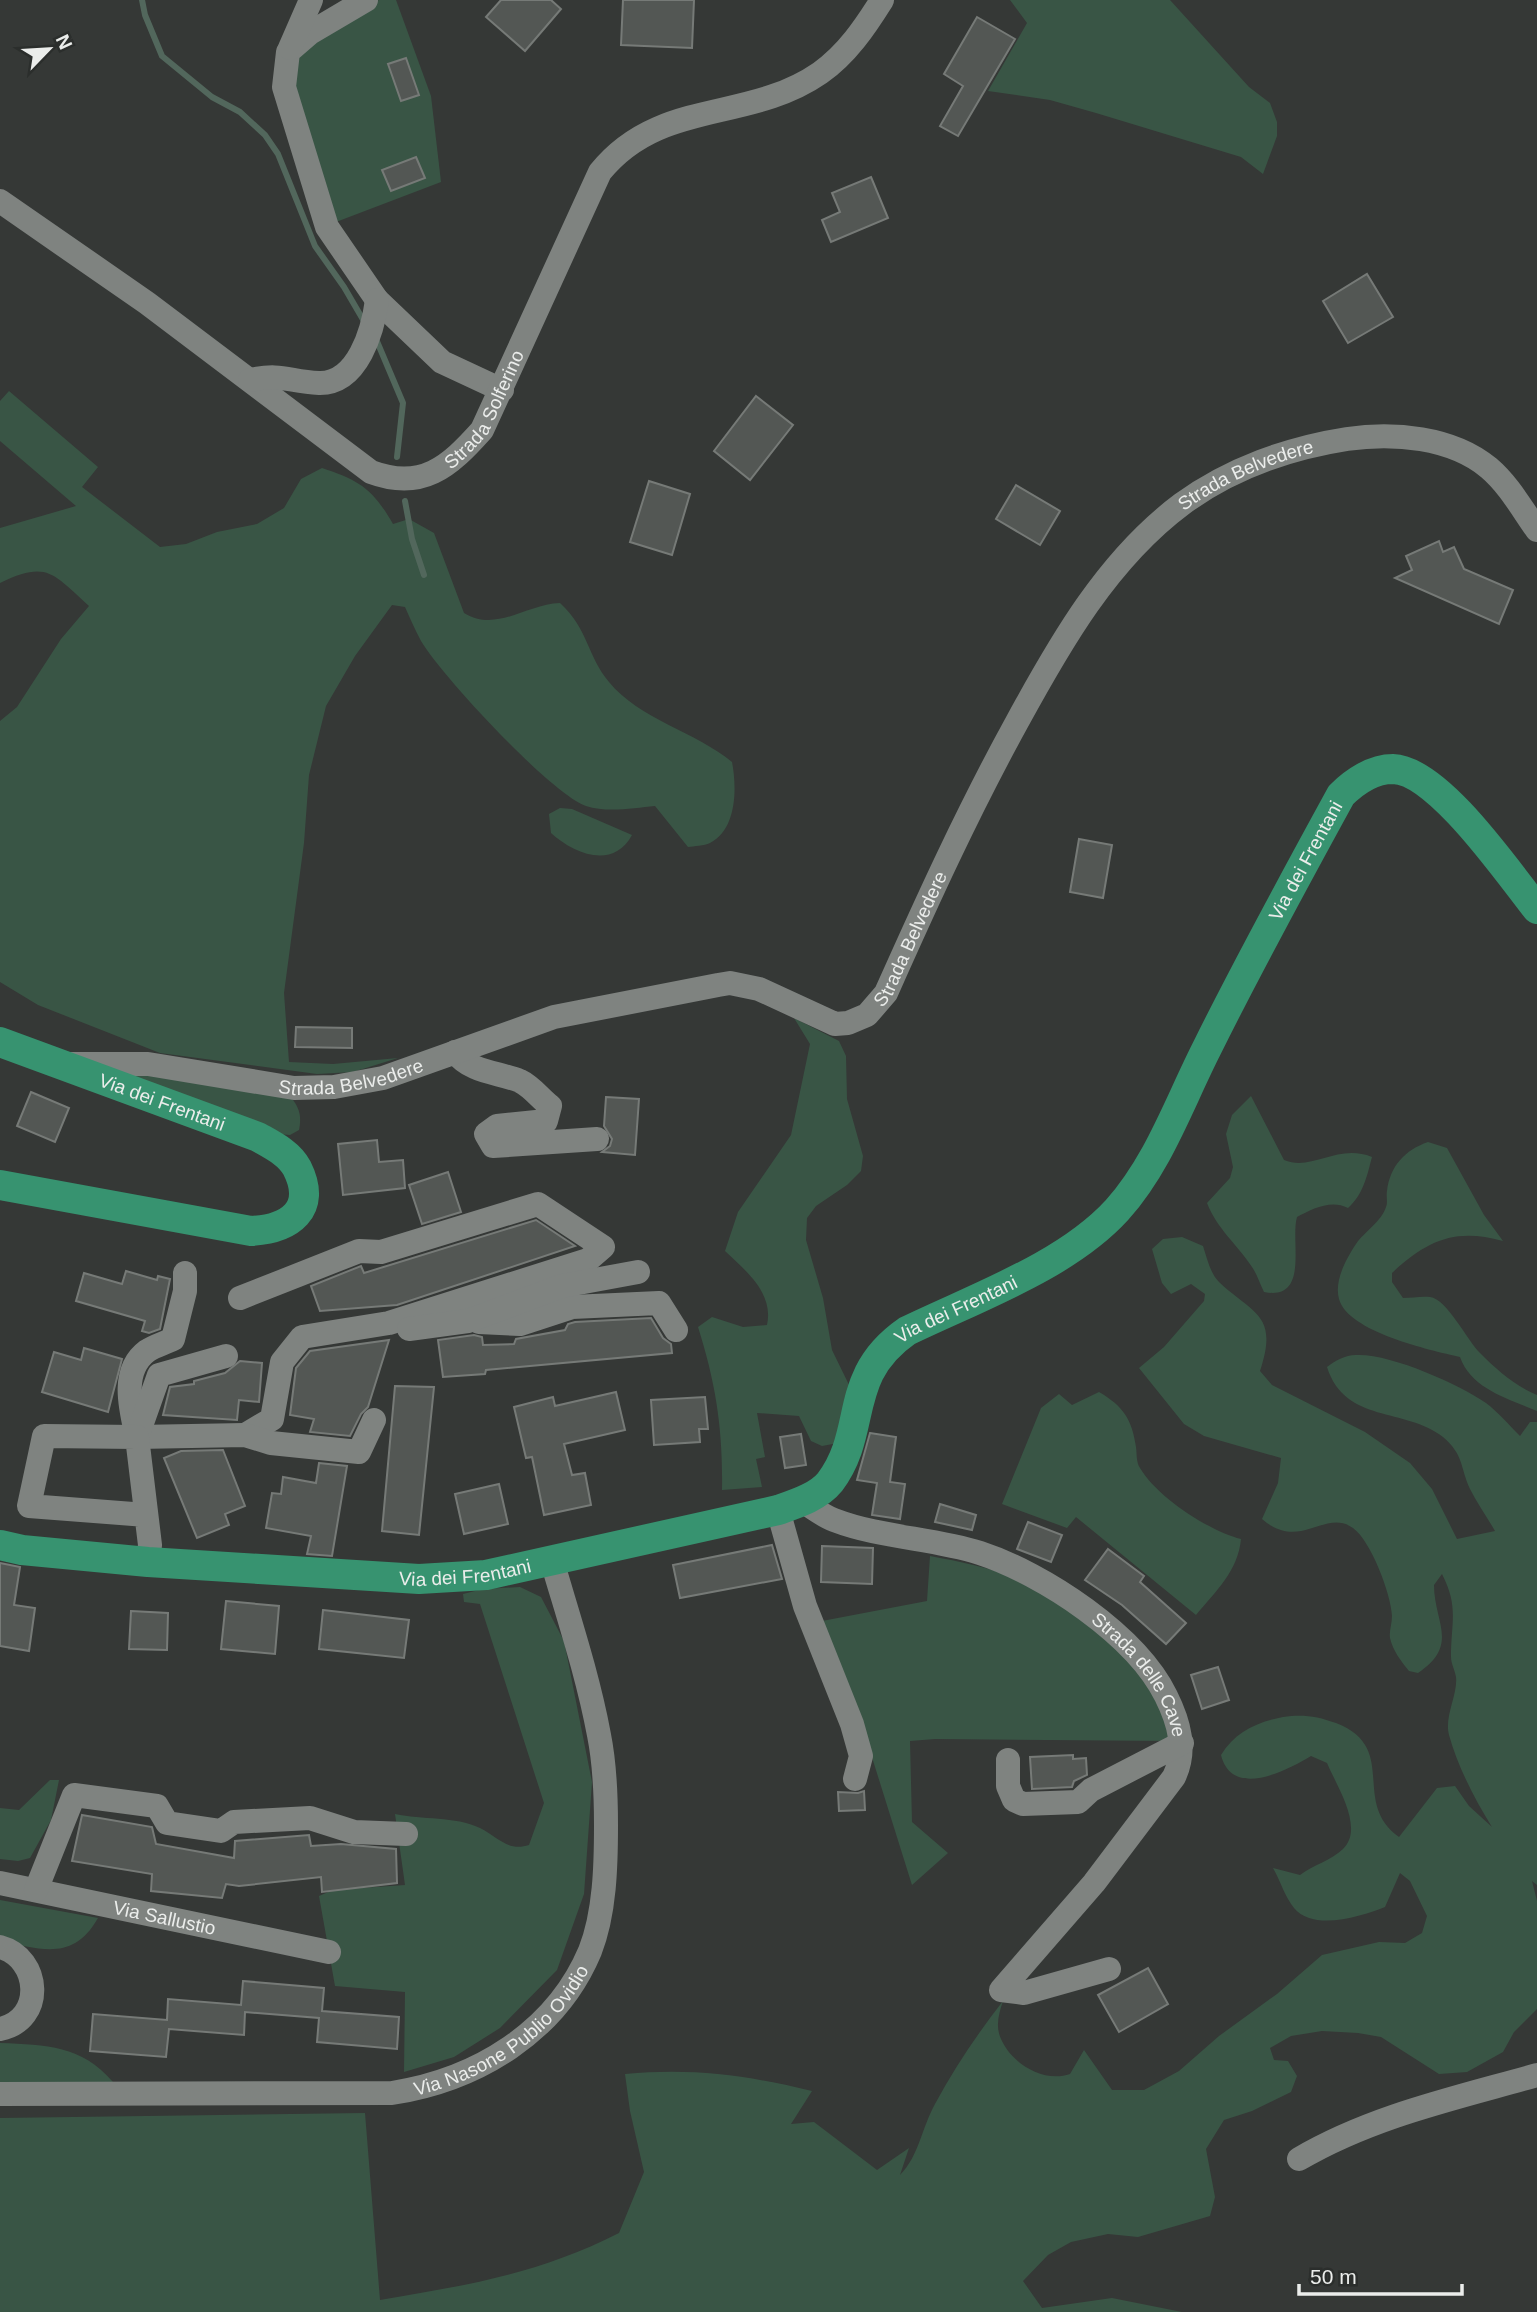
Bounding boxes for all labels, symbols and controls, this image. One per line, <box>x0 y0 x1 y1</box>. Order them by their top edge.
north arrow <box>14 14 84 84</box>
text: N <box>52 31 76 53</box>
street label: Strada Solferino <box>440 347 528 473</box>
street label: Strada Belvedere <box>1174 435 1315 514</box>
street label: Via dei Frentani <box>1264 797 1346 924</box>
street label: Strada Belvedere <box>869 868 951 1011</box>
street label: Strada Belvedere <box>277 1054 426 1099</box>
street label: Via dei Frentani <box>96 1069 228 1135</box>
street label: Via dei Frentani <box>890 1271 1020 1347</box>
street label: Via dei Frentani <box>398 1555 533 1590</box>
street label: Strada delle Cave <box>1088 1608 1190 1739</box>
street label: Via Sallustio <box>111 1896 218 1938</box>
street label: Via Nasone Publio Ovidio <box>411 1961 592 2099</box>
scale bar <box>1299 2252 1462 2296</box>
text: 50 m <box>1310 2265 1357 2288</box>

